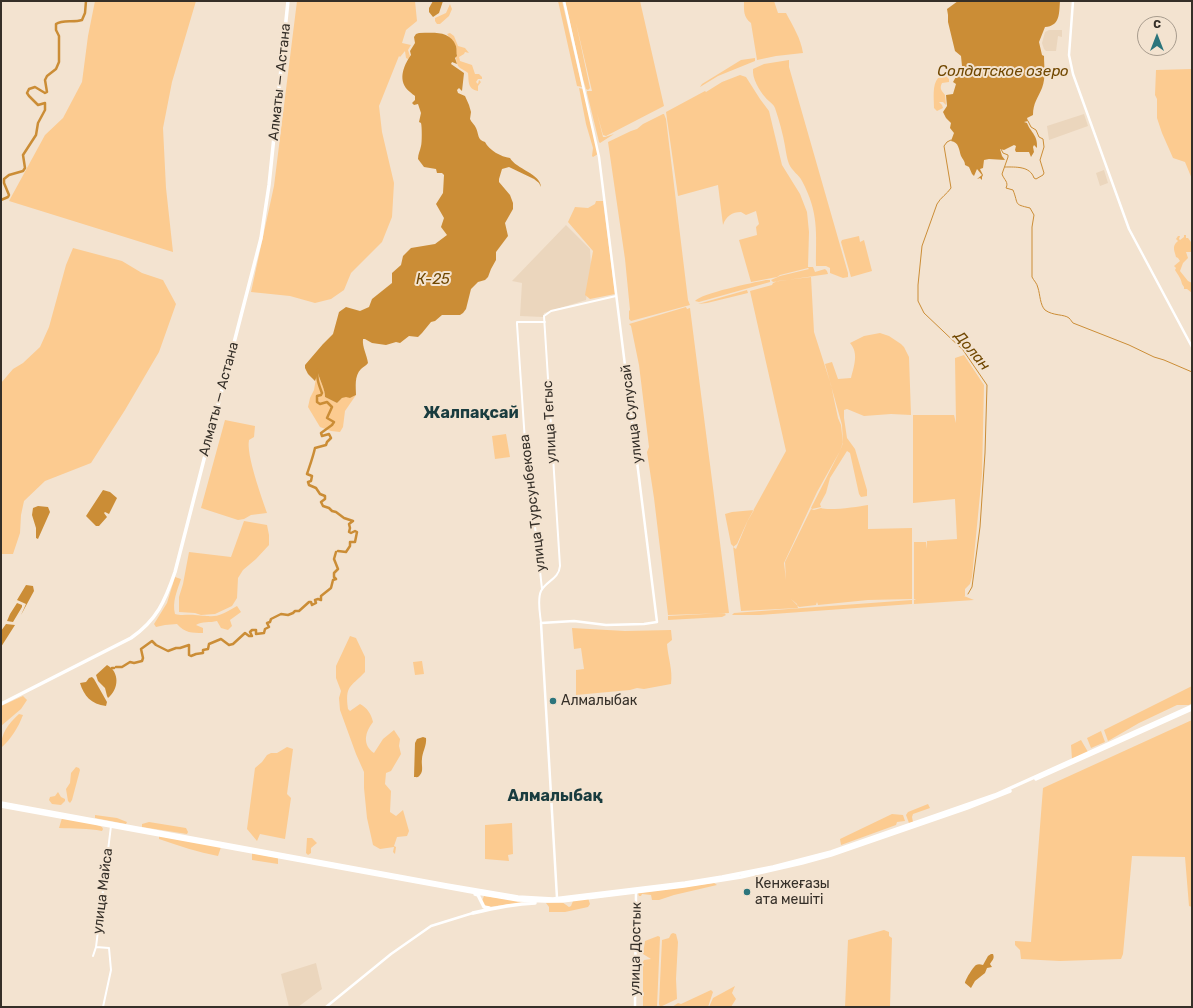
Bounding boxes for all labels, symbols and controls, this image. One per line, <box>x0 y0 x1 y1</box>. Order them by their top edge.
north arrow <box>1137 16 1177 56</box>
text: С <box>1153 18 1161 31</box>
street label: Алматы — Астана <box>265 23 295 141</box>
water label: Солдатское озеро <box>937 63 1069 81</box>
water label: К-25 <box>416 271 450 289</box>
water label: Долан <box>950 328 994 374</box>
street label: Алматы — Астана <box>196 340 242 458</box>
street label: улица Сулусай <box>618 363 646 465</box>
street label: улица Тегыс <box>539 380 561 464</box>
district label: Жалпақсай <box>423 403 519 423</box>
street label: улица Турсунбекова <box>516 433 550 573</box>
place label: Алмалыбак <box>561 693 637 709</box>
marker: Алмалыбак <box>548 696 558 706</box>
district label: Алмалыбақ <box>507 786 603 806</box>
street label: улица Майса <box>89 847 117 935</box>
place label: Кенжеғазы ата мешіті <box>755 876 830 908</box>
marker: Кенжеғазы ата мешіті <box>742 887 752 897</box>
street label: улица Достык <box>627 902 645 996</box>

